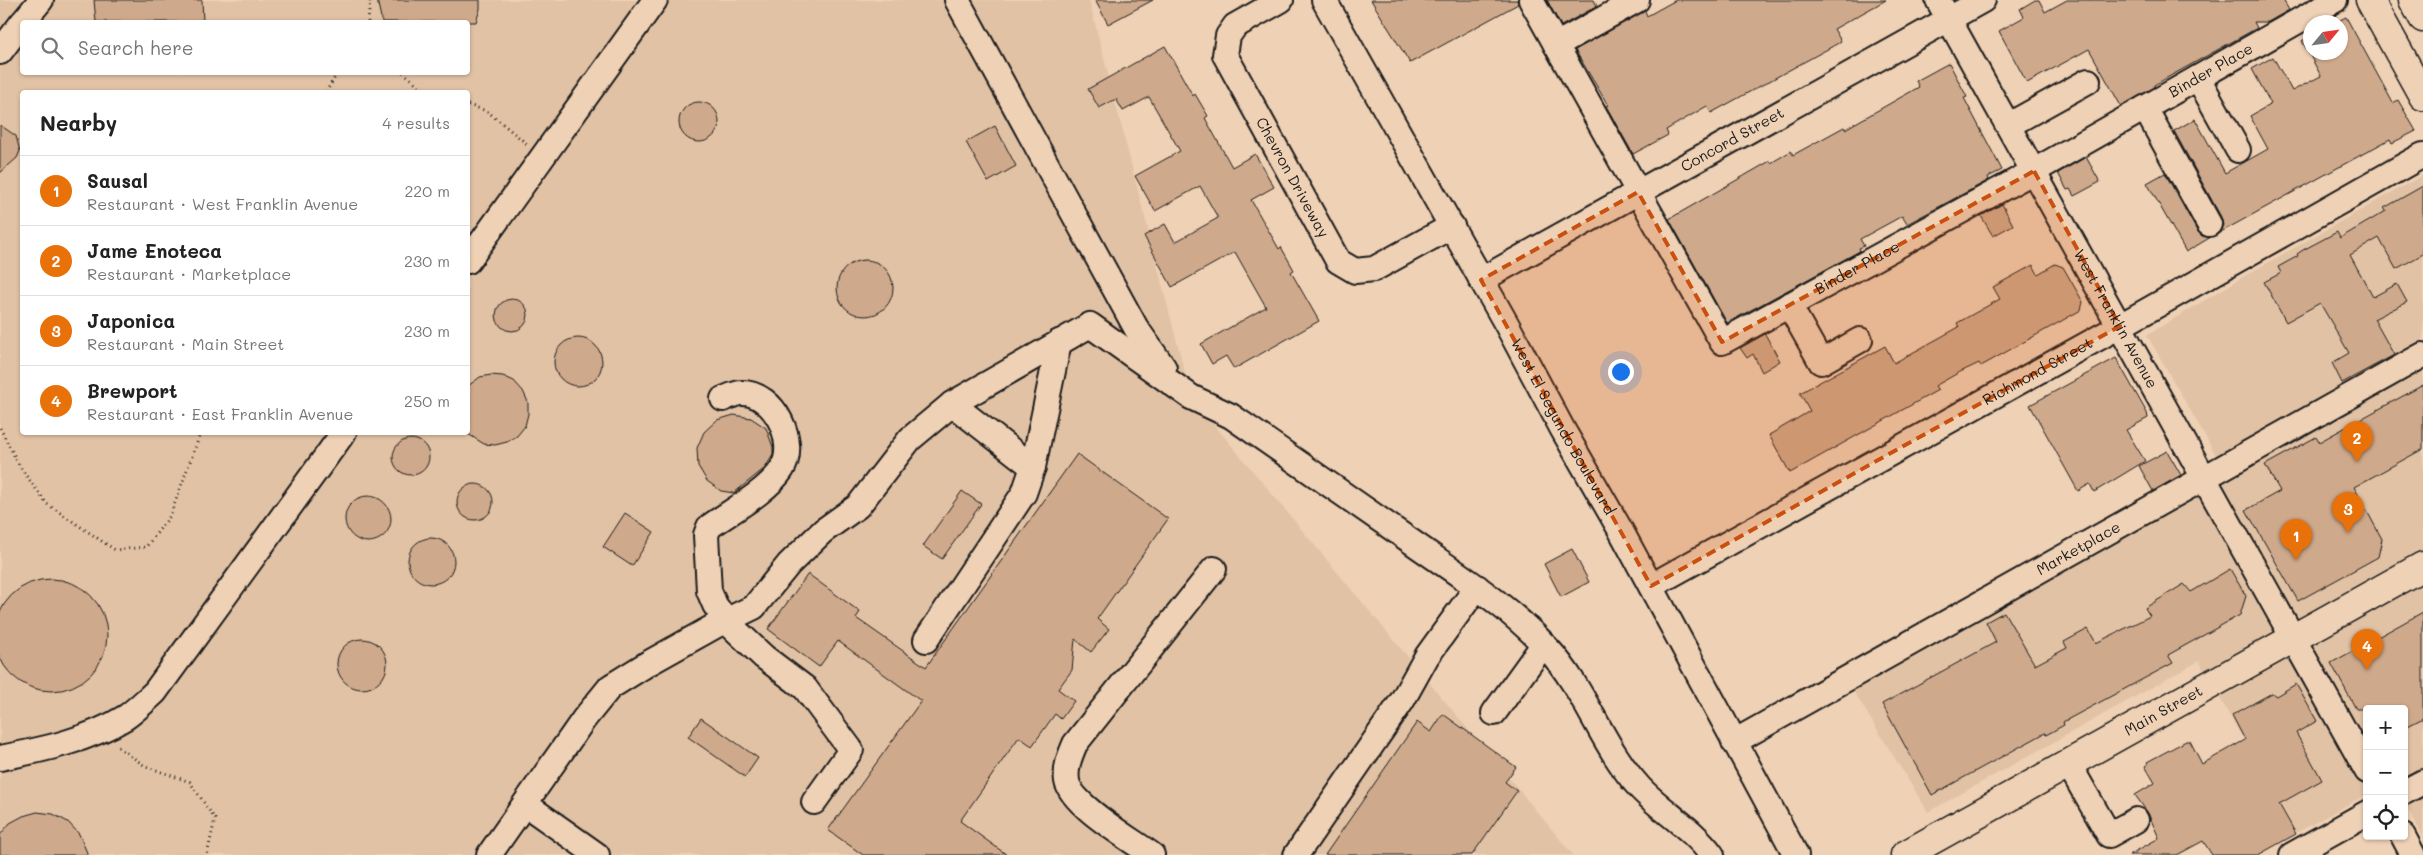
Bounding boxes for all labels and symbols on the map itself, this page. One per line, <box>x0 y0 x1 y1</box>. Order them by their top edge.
north arrow <box>2303 15 2348 60</box>
street label: Binder Place <box>2165 38 2256 101</box>
street label: Concord Street <box>1677 102 1787 176</box>
street label: Chevron Driveway <box>1252 113 1334 241</box>
street label: Binder Place <box>1811 236 1903 298</box>
street label: West Franklin Avenue <box>2070 245 2163 392</box>
street label: Richmond Street <box>1979 332 2096 409</box>
street label: West El Segundo Boulevard <box>1507 335 1620 518</box>
your location <box>1608 359 1634 385</box>
pin: 2 <box>2341 421 2373 462</box>
pin: 3 <box>2332 492 2364 533</box>
street label: Marketplace <box>2032 516 2123 579</box>
pin: 1 <box>2280 519 2312 560</box>
pin: 4 <box>2351 629 2383 670</box>
street label: Main Street <box>2120 680 2206 740</box>

